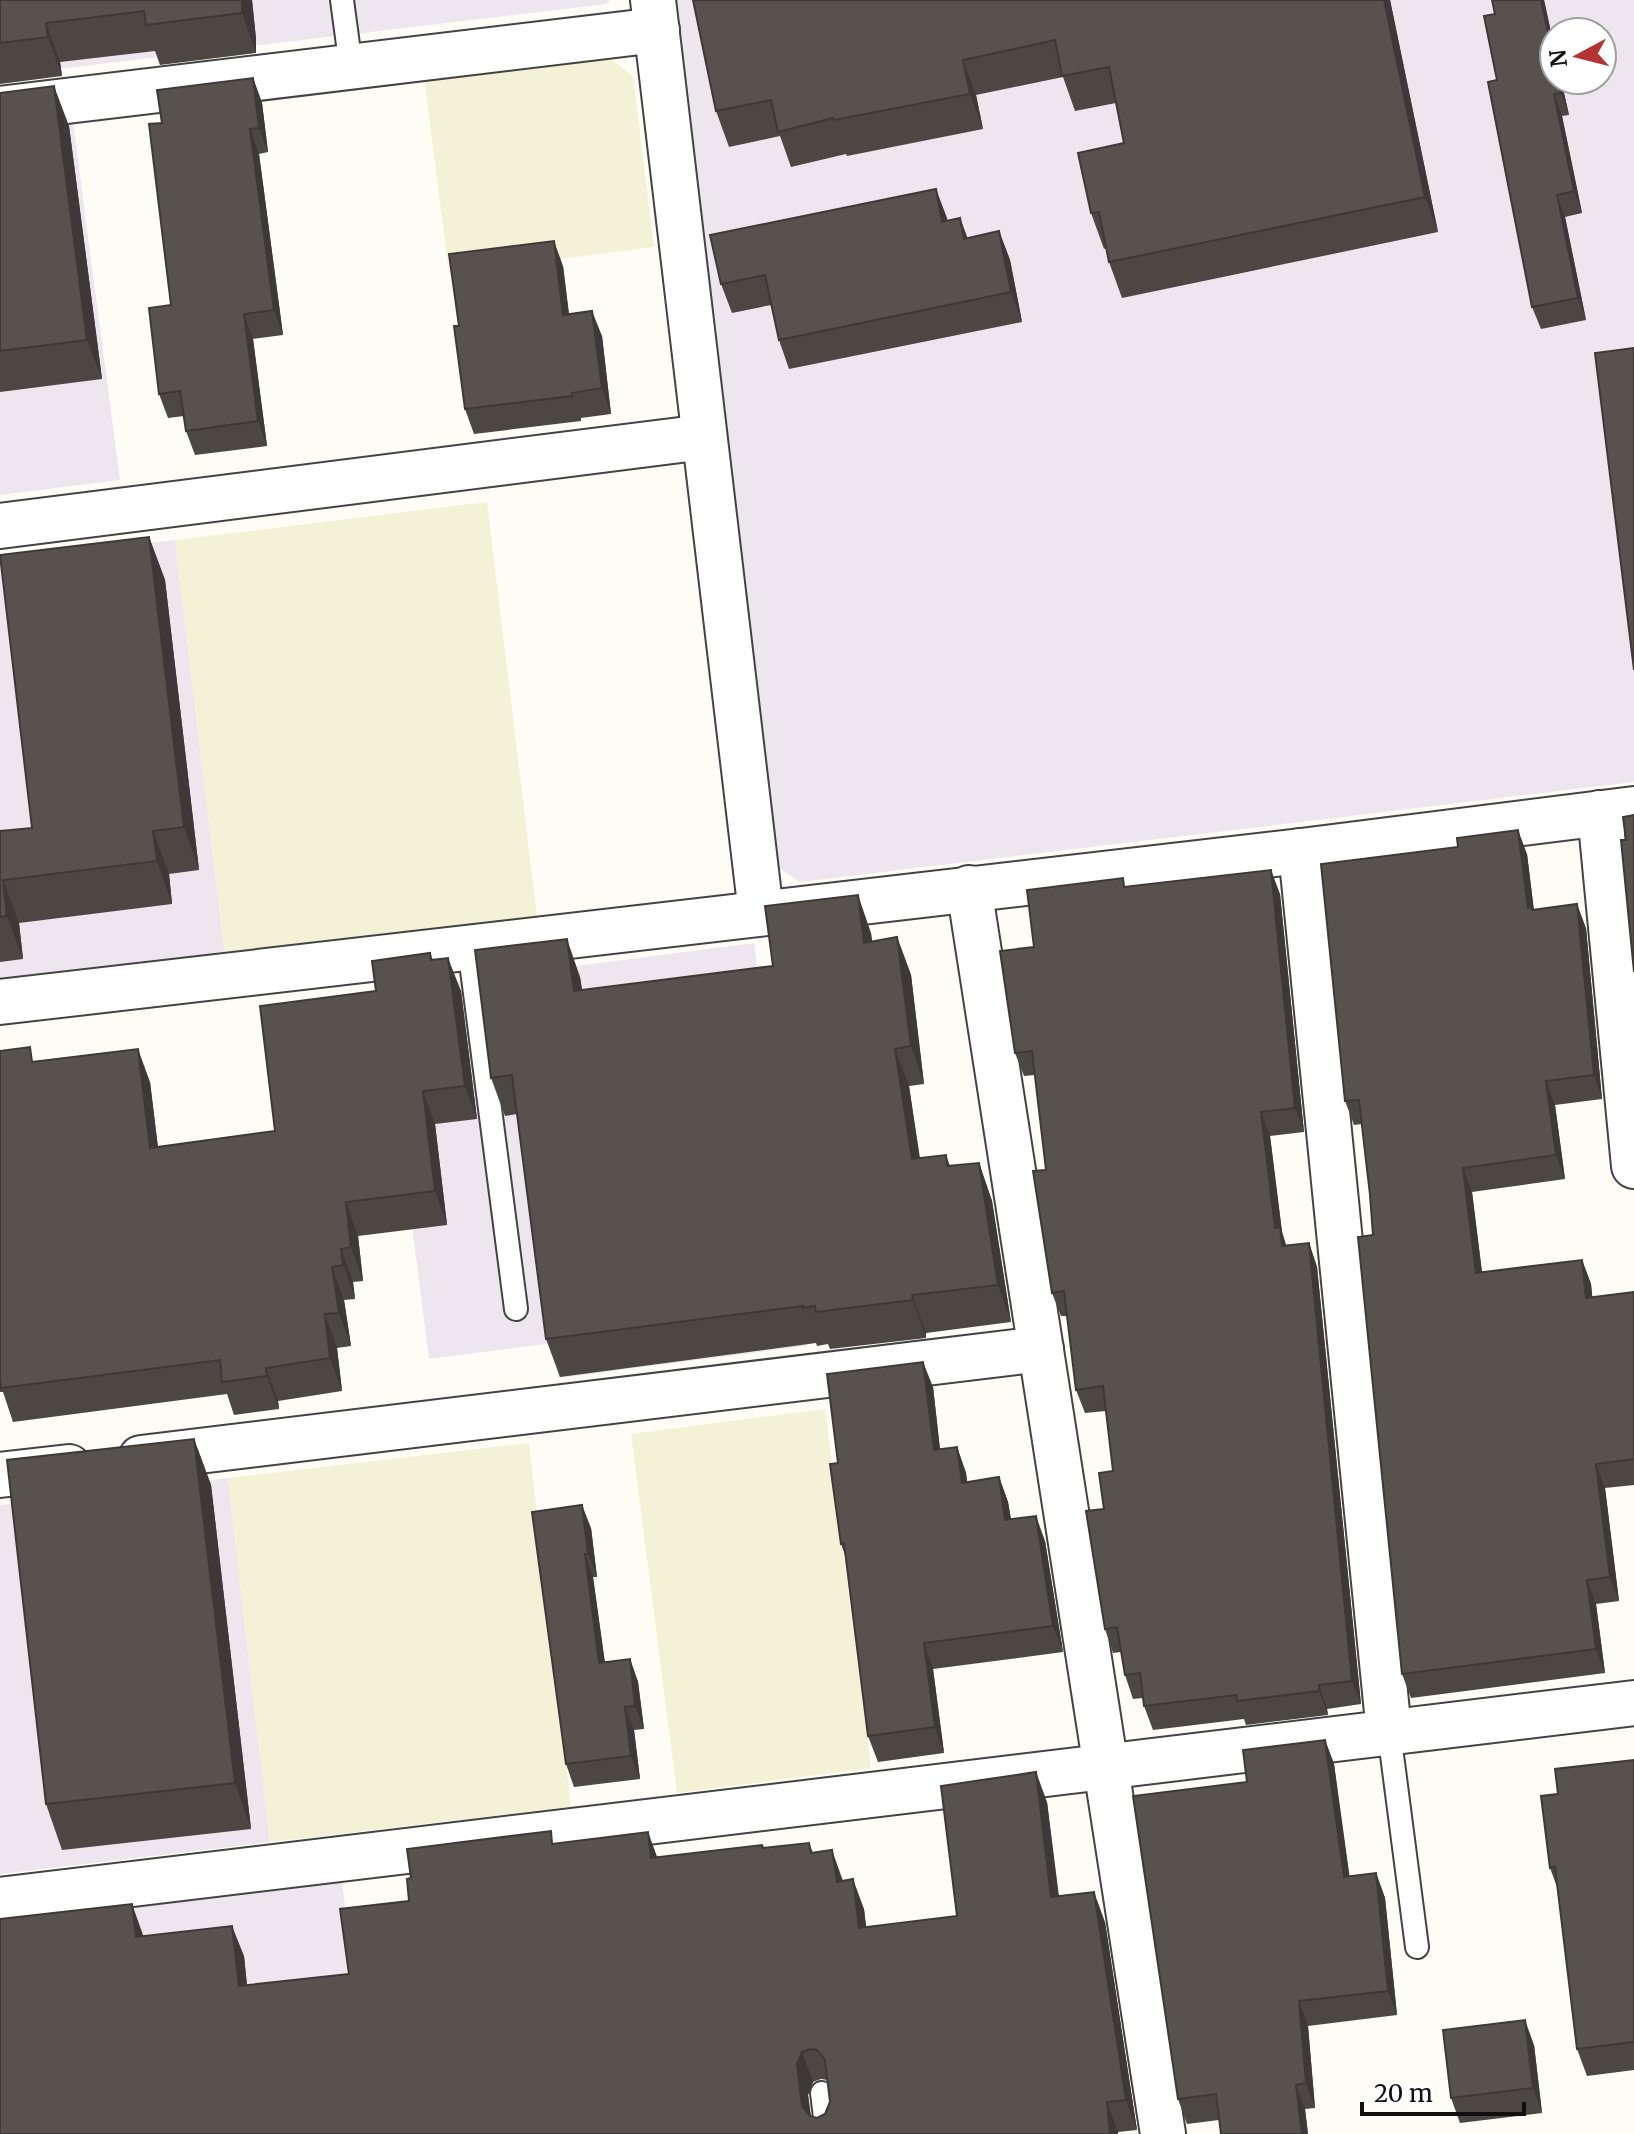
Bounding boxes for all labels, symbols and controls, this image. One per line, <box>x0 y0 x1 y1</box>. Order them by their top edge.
north arrow <box>1538 16 1618 96</box>
text: N <box>1543 47 1573 69</box>
scale bar <box>1362 2066 1524 2116</box>
text: 20 m <box>1374 2078 1433 2109</box>

